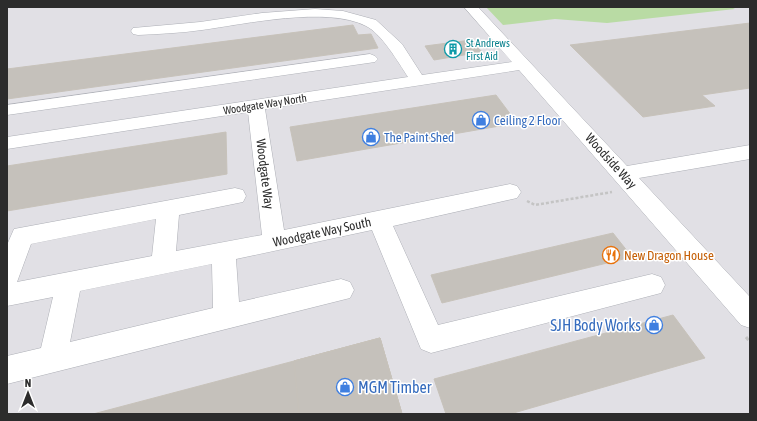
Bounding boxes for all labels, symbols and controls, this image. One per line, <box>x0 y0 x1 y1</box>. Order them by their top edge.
place label: St Andrews First Aid <box>466 37 510 62</box>
building icon: St Andrews First Aid <box>443 39 463 59</box>
street label: Woodgate Way North <box>222 91 308 117</box>
shop icon: Ceiling 2 Floor <box>471 110 491 130</box>
place label: Ceiling 2 Floor <box>494 113 562 128</box>
shop icon: The Paint Shed <box>361 127 381 147</box>
place label: The Paint Shed <box>384 130 454 145</box>
street label: Woodside Way <box>582 130 640 192</box>
street label: Woodgate Way <box>253 138 277 211</box>
street label: Woodgate Way South <box>271 214 373 250</box>
restaurant icon: New Dragon House <box>601 245 621 265</box>
place label: New Dragon House <box>624 248 714 263</box>
shop icon: SJH Body Works <box>644 315 664 335</box>
place label: SJH Body Works <box>550 316 641 335</box>
north arrow <box>8 373 48 413</box>
text: N <box>25 377 31 389</box>
shop icon: MGM Timber <box>335 377 355 397</box>
place label: MGM Timber <box>358 378 432 396</box>

